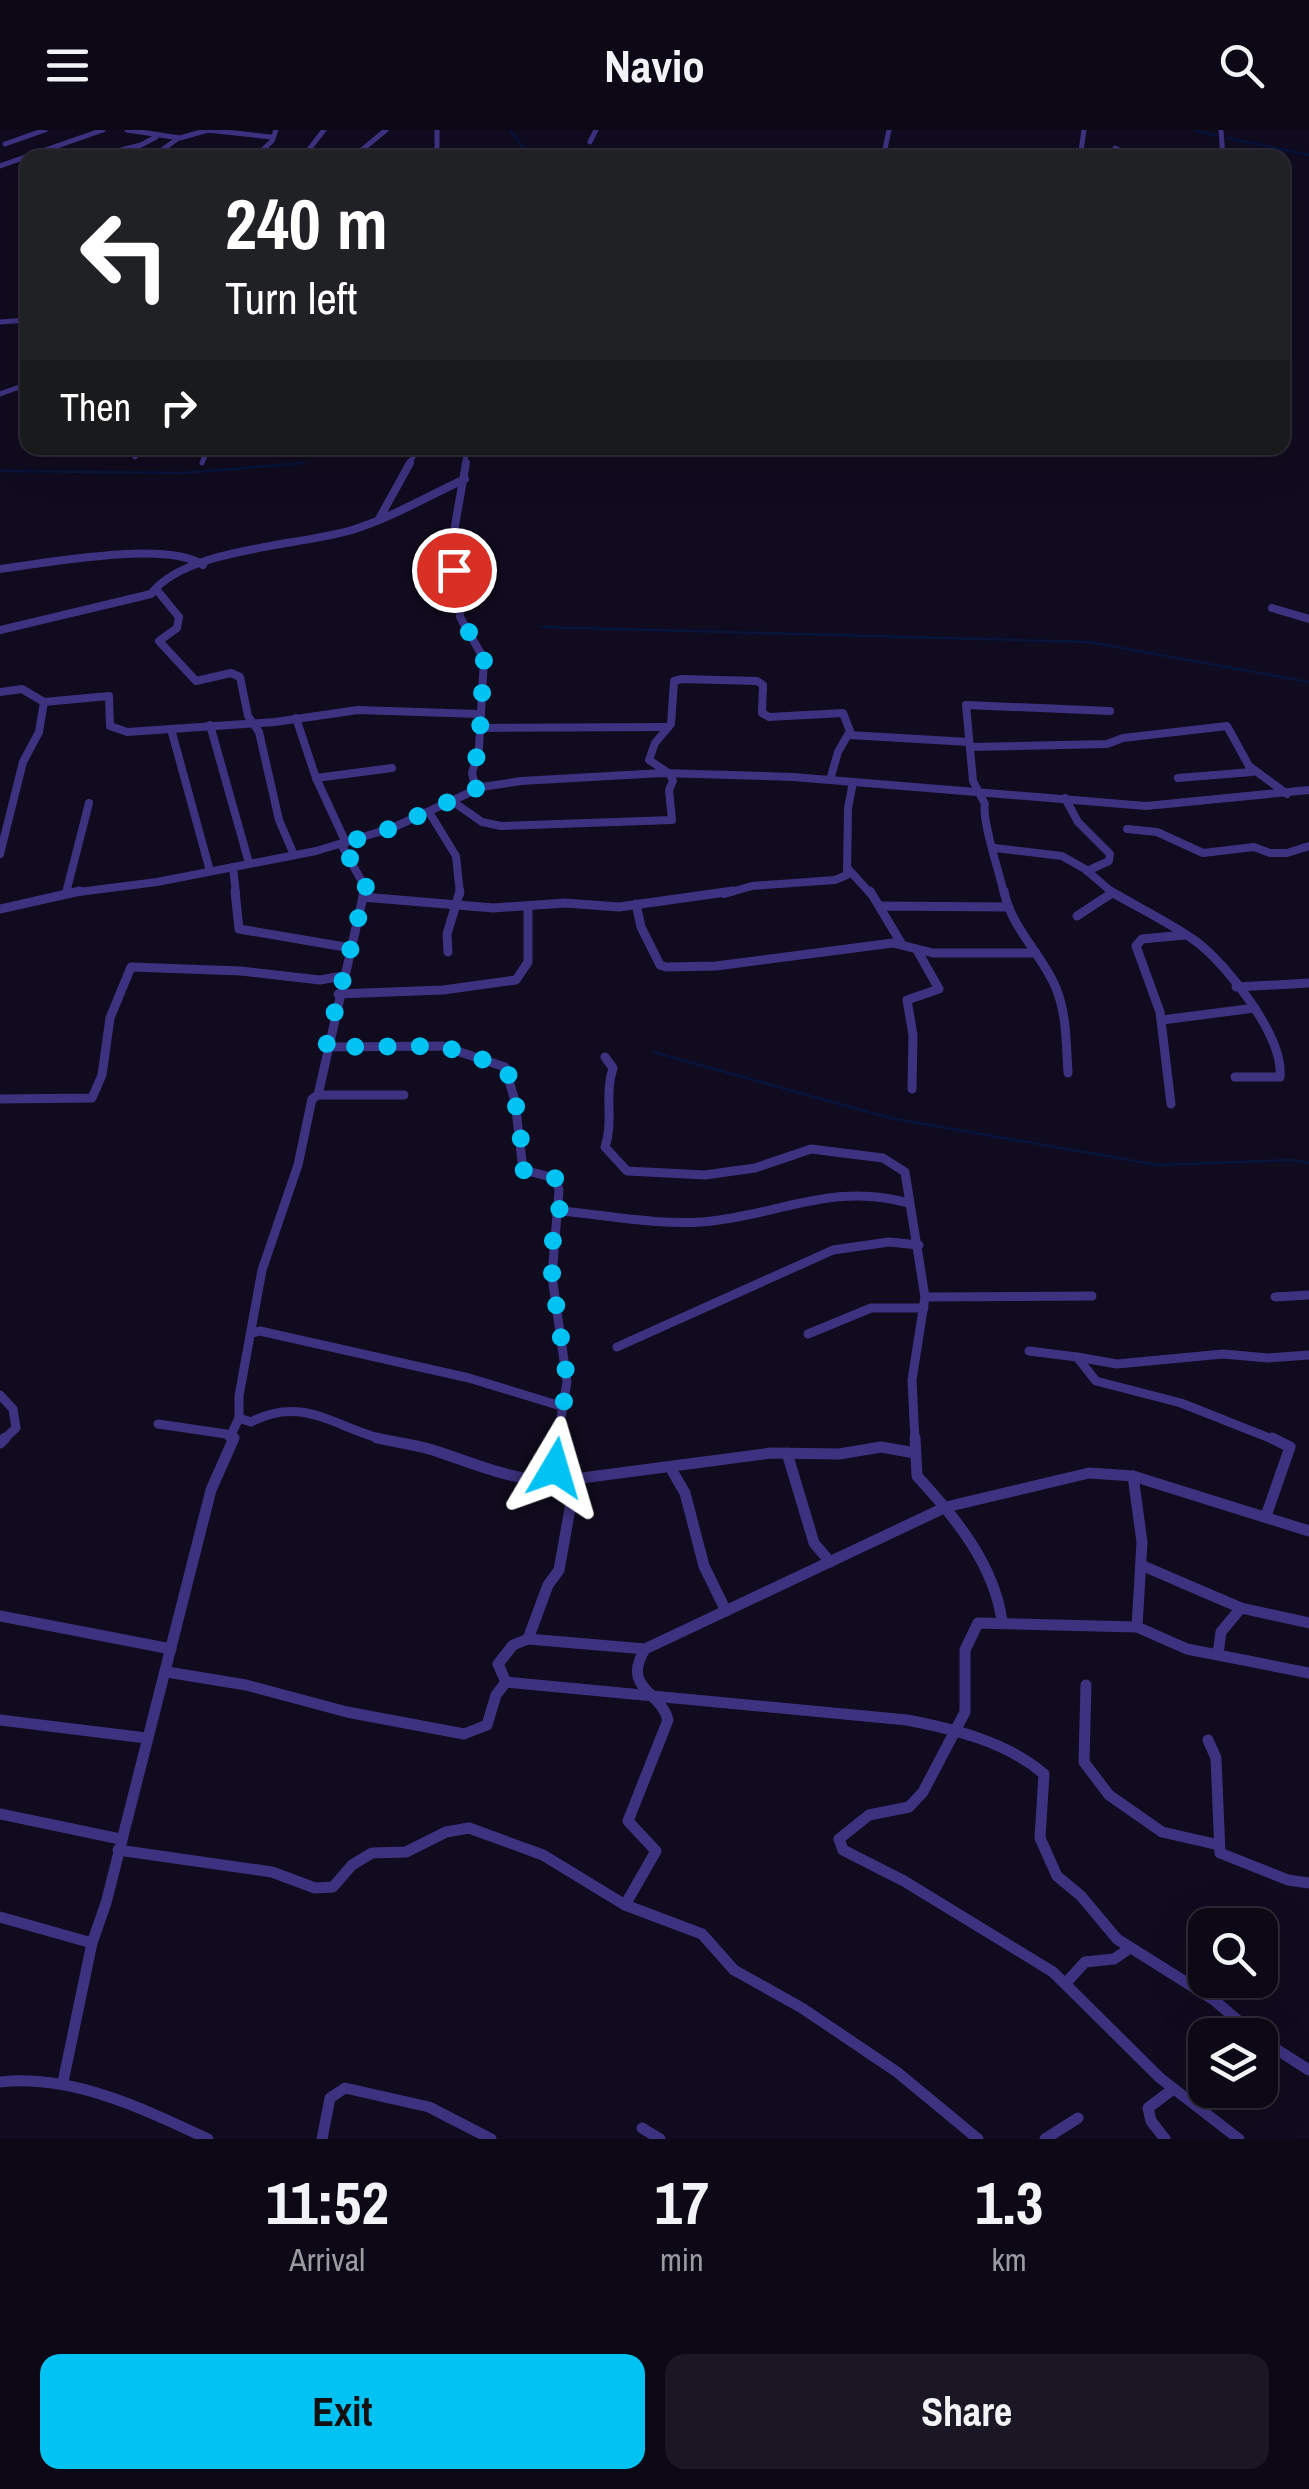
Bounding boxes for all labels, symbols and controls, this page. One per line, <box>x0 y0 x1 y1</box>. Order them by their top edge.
text: Navio <box>604 35 705 96</box>
icon: menu <box>40 38 95 93</box>
icon: search <box>1214 38 1269 93</box>
text: 240 m <box>225 177 388 271</box>
icon: left <box>60 190 190 320</box>
text: Turn left <box>225 267 357 328</box>
icon: right <box>151 380 206 435</box>
text: Then <box>60 382 131 433</box>
pin <box>412 528 497 613</box>
icon: arrive <box>427 543 482 598</box>
position arrow <box>503 1416 607 1520</box>
map controls <box>1188 1908 1278 2108</box>
button: search <box>1188 1908 1278 1998</box>
button: layers <box>1188 2018 1278 2108</box>
text: 11:52 <box>266 2162 389 2243</box>
text: 17 <box>654 2162 709 2243</box>
text: 1.3 <box>975 2162 1043 2243</box>
text: Arrival <box>289 2238 365 2281</box>
text: min <box>660 2238 704 2281</box>
text: km <box>992 2238 1027 2281</box>
button: Exit <box>40 2354 645 2469</box>
button: Share <box>665 2354 1269 2469</box>

